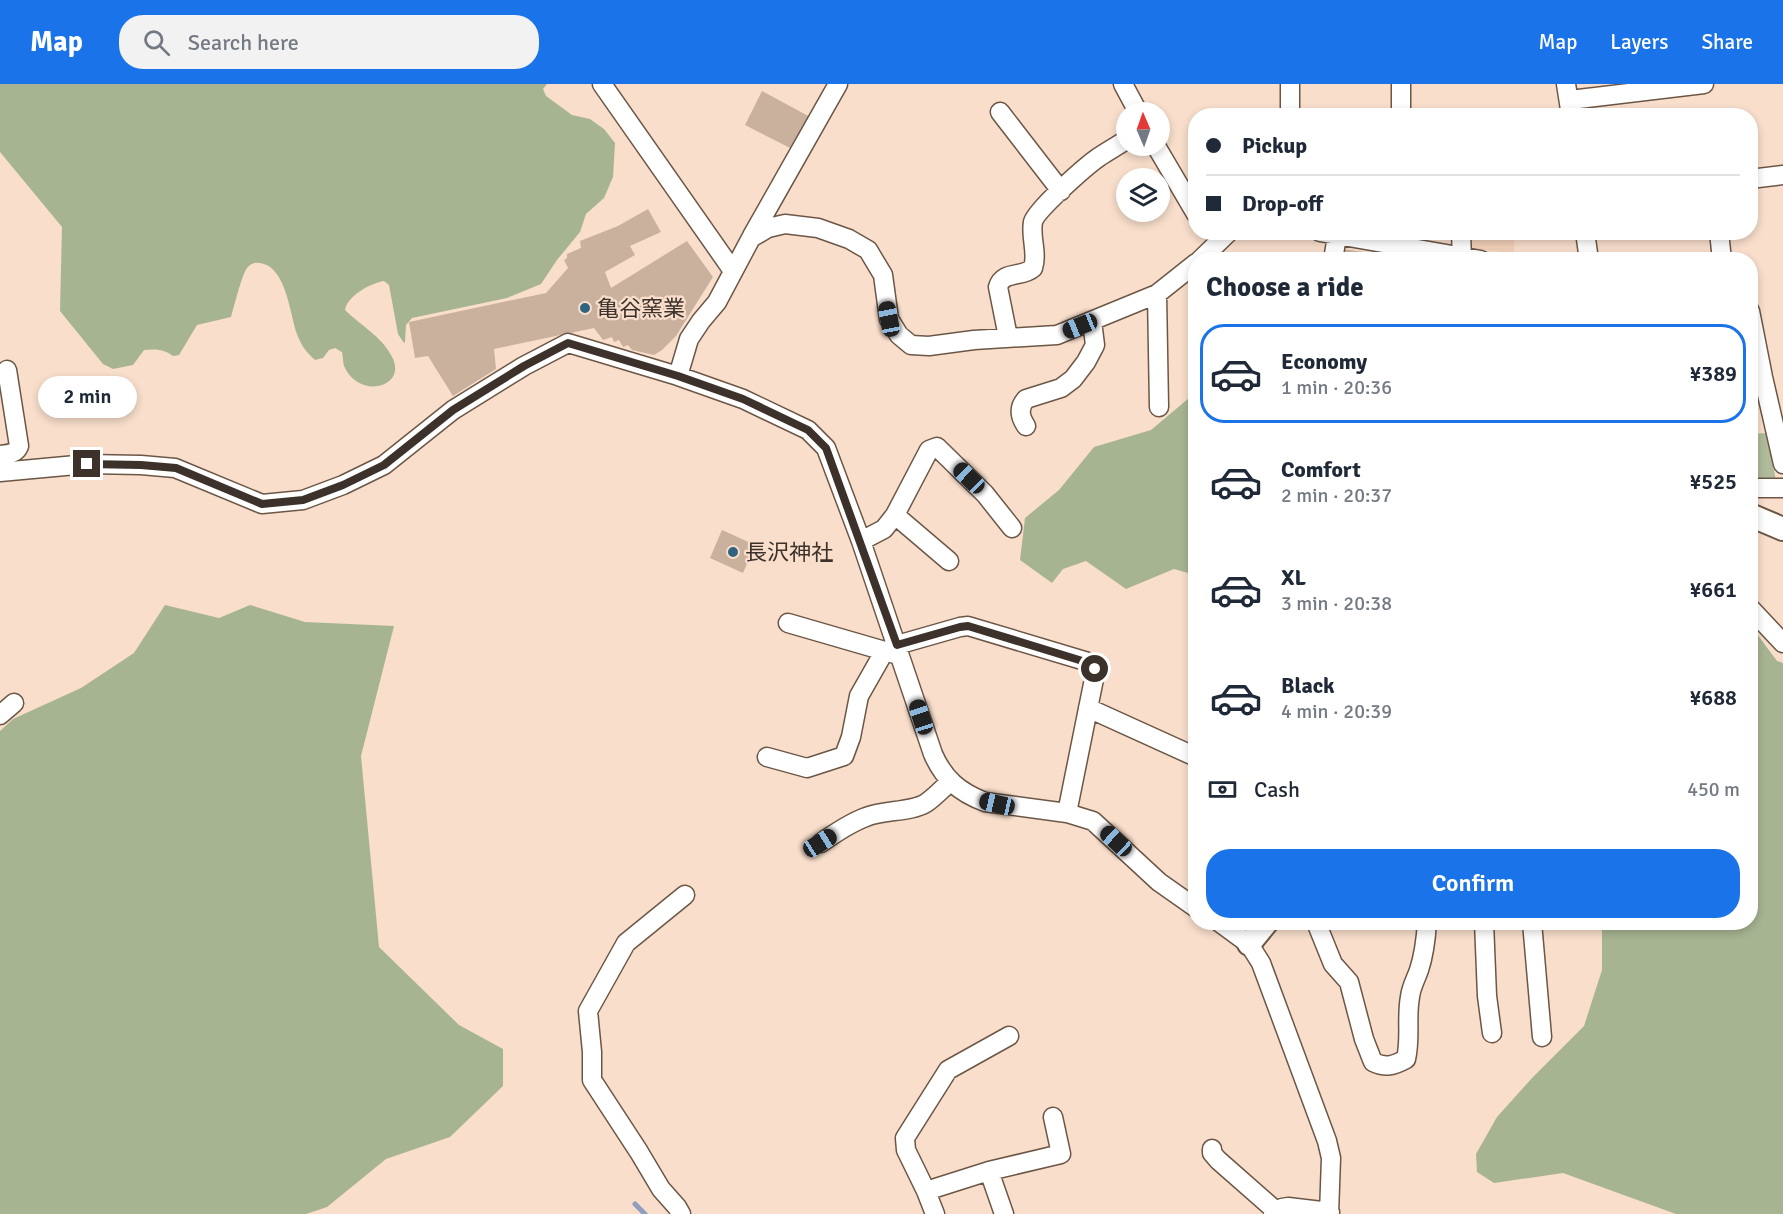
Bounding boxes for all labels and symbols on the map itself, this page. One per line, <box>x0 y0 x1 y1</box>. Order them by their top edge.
north arrow <box>1116 102 1170 156</box>
place label: 亀谷窯業 <box>597 295 685 322</box>
car <box>877 300 901 338</box>
marker: 亀谷窯業 <box>578 301 592 315</box>
car <box>1060 311 1100 341</box>
callout: 2 min <box>38 377 136 419</box>
route end <box>73 450 100 477</box>
car <box>950 459 988 497</box>
place label: 長沢神社 <box>745 539 833 566</box>
marker: 長沢神社 <box>726 545 740 559</box>
route start <box>1081 655 1108 682</box>
car <box>907 697 935 737</box>
car <box>977 791 1017 817</box>
car <box>1097 822 1135 860</box>
car <box>800 826 840 860</box>

